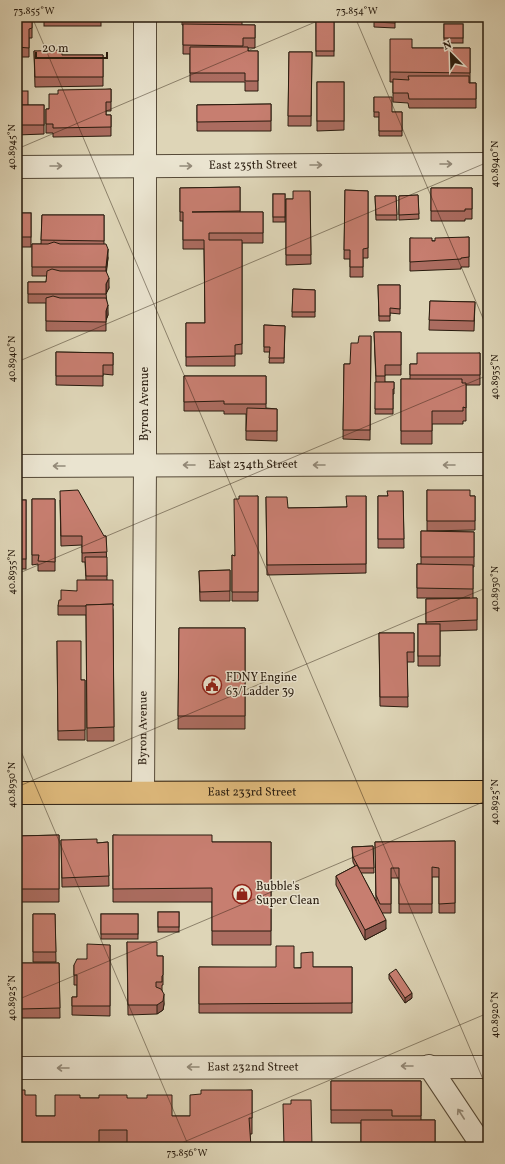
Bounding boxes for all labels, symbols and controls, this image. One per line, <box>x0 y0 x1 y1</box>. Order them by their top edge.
text: 73.855°W <box>14 4 54 18</box>
text: 73.854°W <box>336 4 378 18</box>
scale bar <box>36 34 107 60</box>
north arrow <box>431 34 471 74</box>
text: N <box>441 38 454 55</box>
text: 20 m <box>42 41 69 57</box>
text: 40.8945°N <box>5 124 19 170</box>
text: 40.8940°N <box>488 140 502 187</box>
street label: East 235th Street <box>209 157 297 174</box>
one-way arrow <box>309 161 322 169</box>
one-way arrow <box>439 161 452 168</box>
one-way arrow <box>49 162 62 170</box>
one-way arrow <box>179 162 192 170</box>
text: 40.8940°N <box>5 335 19 382</box>
text: 40.8935°N <box>488 354 502 400</box>
street label: Byron Avenue <box>137 367 153 441</box>
street label: East 234th Street <box>208 457 298 473</box>
one-way arrow <box>183 461 196 469</box>
one-way arrow <box>313 461 326 469</box>
one-way arrow <box>443 461 456 469</box>
one-way arrow <box>53 462 66 470</box>
text: 40.8935°N <box>5 549 19 595</box>
text: 40.8930°N <box>488 565 502 612</box>
place label: FDNY Engine 63/Ladder 39 <box>226 670 297 700</box>
public building icon: FDNY Engine 63/Ladder 39 <box>201 674 223 696</box>
street label: Byron Avenue <box>135 691 152 765</box>
text: 40.8930°N <box>5 761 19 808</box>
text: 40.8925°N <box>488 779 502 825</box>
street label: East 233rd Street <box>207 784 297 801</box>
place label: Bubble's Super Clean <box>256 879 320 909</box>
shop icon: Bubble's Super Clean <box>231 883 253 905</box>
text: 40.8925°N <box>5 975 19 1021</box>
text: 40.8920°N <box>488 991 502 1038</box>
street label: East 232nd Street <box>207 1059 299 1076</box>
one-way arrow <box>401 1062 414 1070</box>
one-way arrow <box>187 1063 200 1071</box>
one-way arrow <box>57 1064 70 1072</box>
one-way arrow <box>457 1109 466 1120</box>
text: 73.856°W <box>166 1146 208 1160</box>

